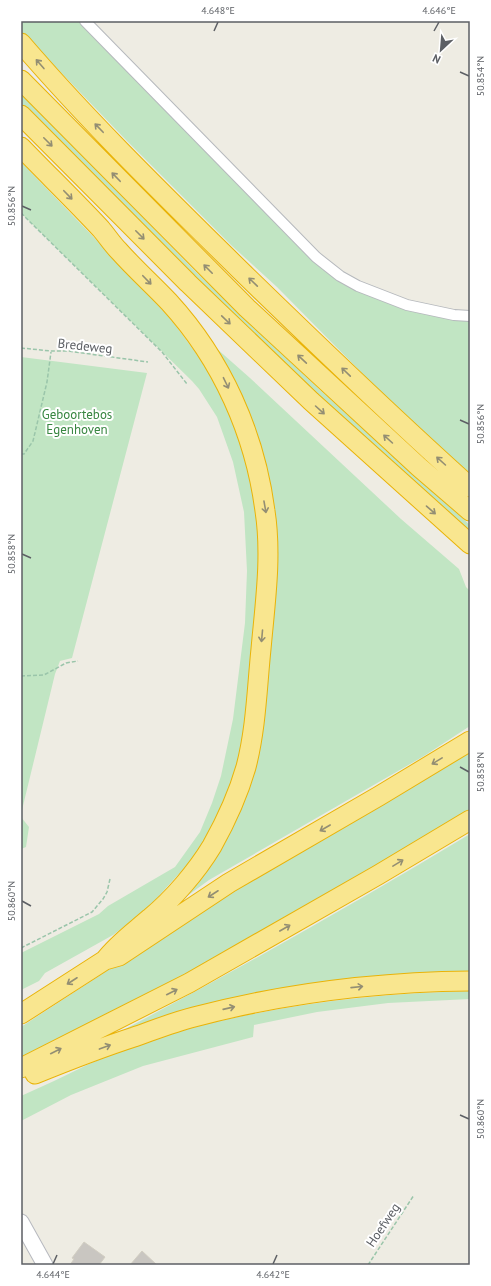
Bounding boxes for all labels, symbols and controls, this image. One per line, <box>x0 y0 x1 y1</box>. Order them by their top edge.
text: 4.648°E <box>201 4 235 17</box>
text: 4.646°E <box>422 4 456 17</box>
north arrow <box>421 30 461 70</box>
text: N <box>430 51 443 67</box>
text: 50.854°N <box>474 56 487 96</box>
one-way arrow <box>35 59 44 70</box>
one-way arrow <box>94 123 103 133</box>
one-way arrow <box>43 137 53 147</box>
one-way arrow <box>111 172 121 182</box>
text: 50.856°N <box>5 186 18 226</box>
one-way arrow <box>63 190 73 200</box>
one-way arrow <box>135 230 145 240</box>
one-way arrow <box>203 264 213 274</box>
one-way arrow <box>142 275 152 285</box>
one-way arrow <box>248 277 258 286</box>
one-way arrow <box>221 315 231 325</box>
street label: Bredeweg <box>57 335 113 357</box>
one-way arrow <box>297 355 307 364</box>
one-way arrow <box>341 368 351 377</box>
one-way arrow <box>223 377 230 389</box>
text: 50.856°N <box>474 404 487 444</box>
one-way arrow <box>315 405 325 414</box>
park label: Geboortebos Egenhoven <box>42 406 112 438</box>
one-way arrow <box>384 435 394 444</box>
one-way arrow <box>436 456 446 466</box>
one-way arrow <box>261 500 269 513</box>
one-way arrow <box>426 505 436 515</box>
text: 50.858°N <box>5 534 18 574</box>
one-way arrow <box>258 629 265 642</box>
text: 50.858°N <box>474 752 487 792</box>
one-way arrow <box>431 758 443 766</box>
one-way arrow <box>319 824 331 832</box>
one-way arrow <box>392 859 404 867</box>
text: 50.860°N <box>5 881 18 921</box>
one-way arrow <box>208 890 219 898</box>
one-way arrow <box>279 924 291 932</box>
one-way arrow <box>67 977 78 985</box>
one-way arrow <box>350 983 363 991</box>
one-way arrow <box>166 988 178 995</box>
one-way arrow <box>222 1004 235 1012</box>
one-way arrow <box>98 1043 111 1050</box>
one-way arrow <box>50 1047 62 1054</box>
text: 50.860°N <box>474 1099 487 1139</box>
street label: Hoefweg <box>362 1200 404 1250</box>
text: 4.644°E <box>36 1268 70 1281</box>
text: 4.642°E <box>256 1268 290 1281</box>

